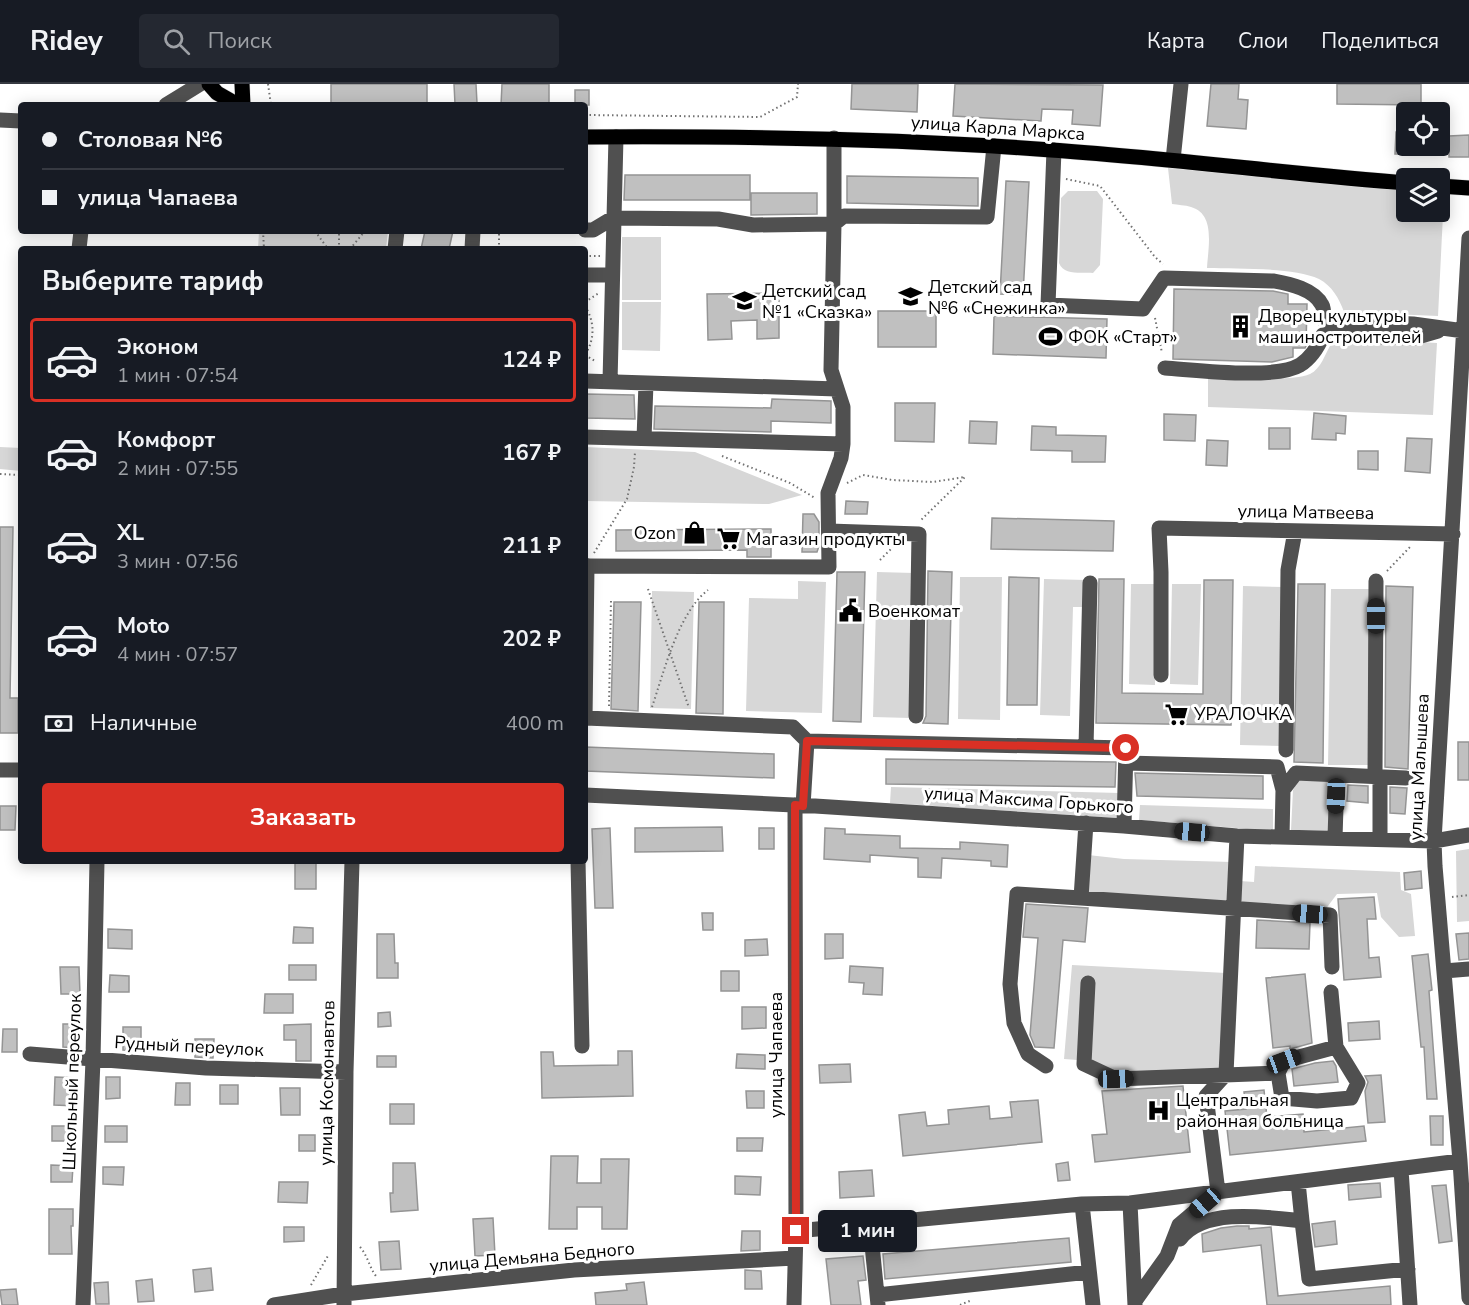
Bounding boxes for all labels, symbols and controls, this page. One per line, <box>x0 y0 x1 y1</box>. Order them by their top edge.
search box <box>139 14 559 68</box>
text: Ridey <box>30 22 103 60</box>
icon: search <box>160 25 193 58</box>
text: Поиск <box>208 26 272 56</box>
text: Карта <box>1147 27 1205 55</box>
text: Слои <box>1238 27 1288 55</box>
text: Поделиться <box>1321 27 1439 55</box>
map controls <box>1396 102 1450 222</box>
button: locate <box>1396 102 1450 156</box>
street label: улица Карла Маркса <box>910 110 1086 146</box>
text: Столовая №6 <box>78 125 223 155</box>
button: layers <box>1396 168 1450 222</box>
text: улица Чапаева <box>78 183 238 213</box>
text: Выберите тариф <box>42 263 264 300</box>
place label: Детский сад №6 «Снежинка» <box>928 275 1066 320</box>
place label: Детский сад №1 «Сказка» <box>762 279 872 324</box>
school or university icon: Детский сад №6 «Снежинка» <box>897 284 923 310</box>
school or university icon: Детский сад №1 «Сказка» <box>731 288 757 314</box>
place label: Дворец культуры машиностроителей <box>1258 304 1421 349</box>
building icon: Дворец культуры машиностроителей <box>1227 313 1253 339</box>
sports icon: ФОК «Старт» <box>1037 324 1063 350</box>
place label: ФОК «Старт» <box>1068 325 1178 349</box>
text: Эконом <box>117 332 199 362</box>
icon: car <box>45 333 99 387</box>
text: 124 ₽ <box>502 345 561 375</box>
text: 1 мин · 07:54 <box>117 362 238 389</box>
text: Комфорт <box>117 425 215 455</box>
icon: car <box>45 426 99 480</box>
text: 167 ₽ <box>502 438 561 468</box>
text: 2 мин · 07:55 <box>117 455 238 482</box>
street label: улица Матвеева <box>1237 499 1375 525</box>
text: XL <box>117 518 144 548</box>
icon: car <box>45 519 99 573</box>
shop icon: Ozon <box>681 520 707 546</box>
place label: Ozon <box>634 521 676 545</box>
supermarket icon: Магазин продукты <box>715 526 741 552</box>
place label: Магазин продукты <box>746 527 905 551</box>
text: 211 ₽ <box>502 531 561 561</box>
text: 3 мин · 07:56 <box>117 548 238 575</box>
public building icon: Военкомат <box>837 598 863 624</box>
car <box>1367 598 1385 634</box>
place label: Военкомат <box>868 599 960 623</box>
text: Moto <box>117 611 170 641</box>
icon: car <box>45 612 99 666</box>
text: 202 ₽ <box>502 624 561 654</box>
text: 4 мин · 07:57 <box>117 641 238 668</box>
street label: улица Малышева <box>1403 693 1435 841</box>
supermarket icon: УРАЛОЧКА <box>1163 701 1189 727</box>
place label: УРАЛОЧКА <box>1193 702 1292 726</box>
icon: cash <box>42 707 75 740</box>
text: Наличные <box>90 708 197 738</box>
text: 400 m <box>506 710 564 737</box>
route start <box>1112 734 1139 761</box>
car <box>1326 778 1346 814</box>
street label: улица Максима Горького <box>923 781 1135 819</box>
button: Заказать <box>42 783 564 852</box>
car <box>1173 821 1211 843</box>
car <box>1291 904 1329 924</box>
street label: улица Чапаева <box>764 992 788 1118</box>
street label: Школьный переулок <box>57 993 87 1171</box>
street label: улица Космонавтов <box>314 1000 340 1166</box>
street label: Рудный переулок <box>114 1030 265 1062</box>
car <box>1264 1046 1304 1076</box>
car <box>1098 1069 1134 1089</box>
place label: Центральная районная больница <box>1176 1088 1344 1133</box>
hospital icon: Центральная районная больница <box>1145 1097 1171 1123</box>
car <box>1186 1184 1224 1222</box>
callout: 1 мин <box>817 1210 916 1252</box>
route end <box>782 1217 809 1244</box>
text: 1 мин <box>840 1217 895 1244</box>
street label: улица Демьяна Бедного <box>428 1236 636 1278</box>

